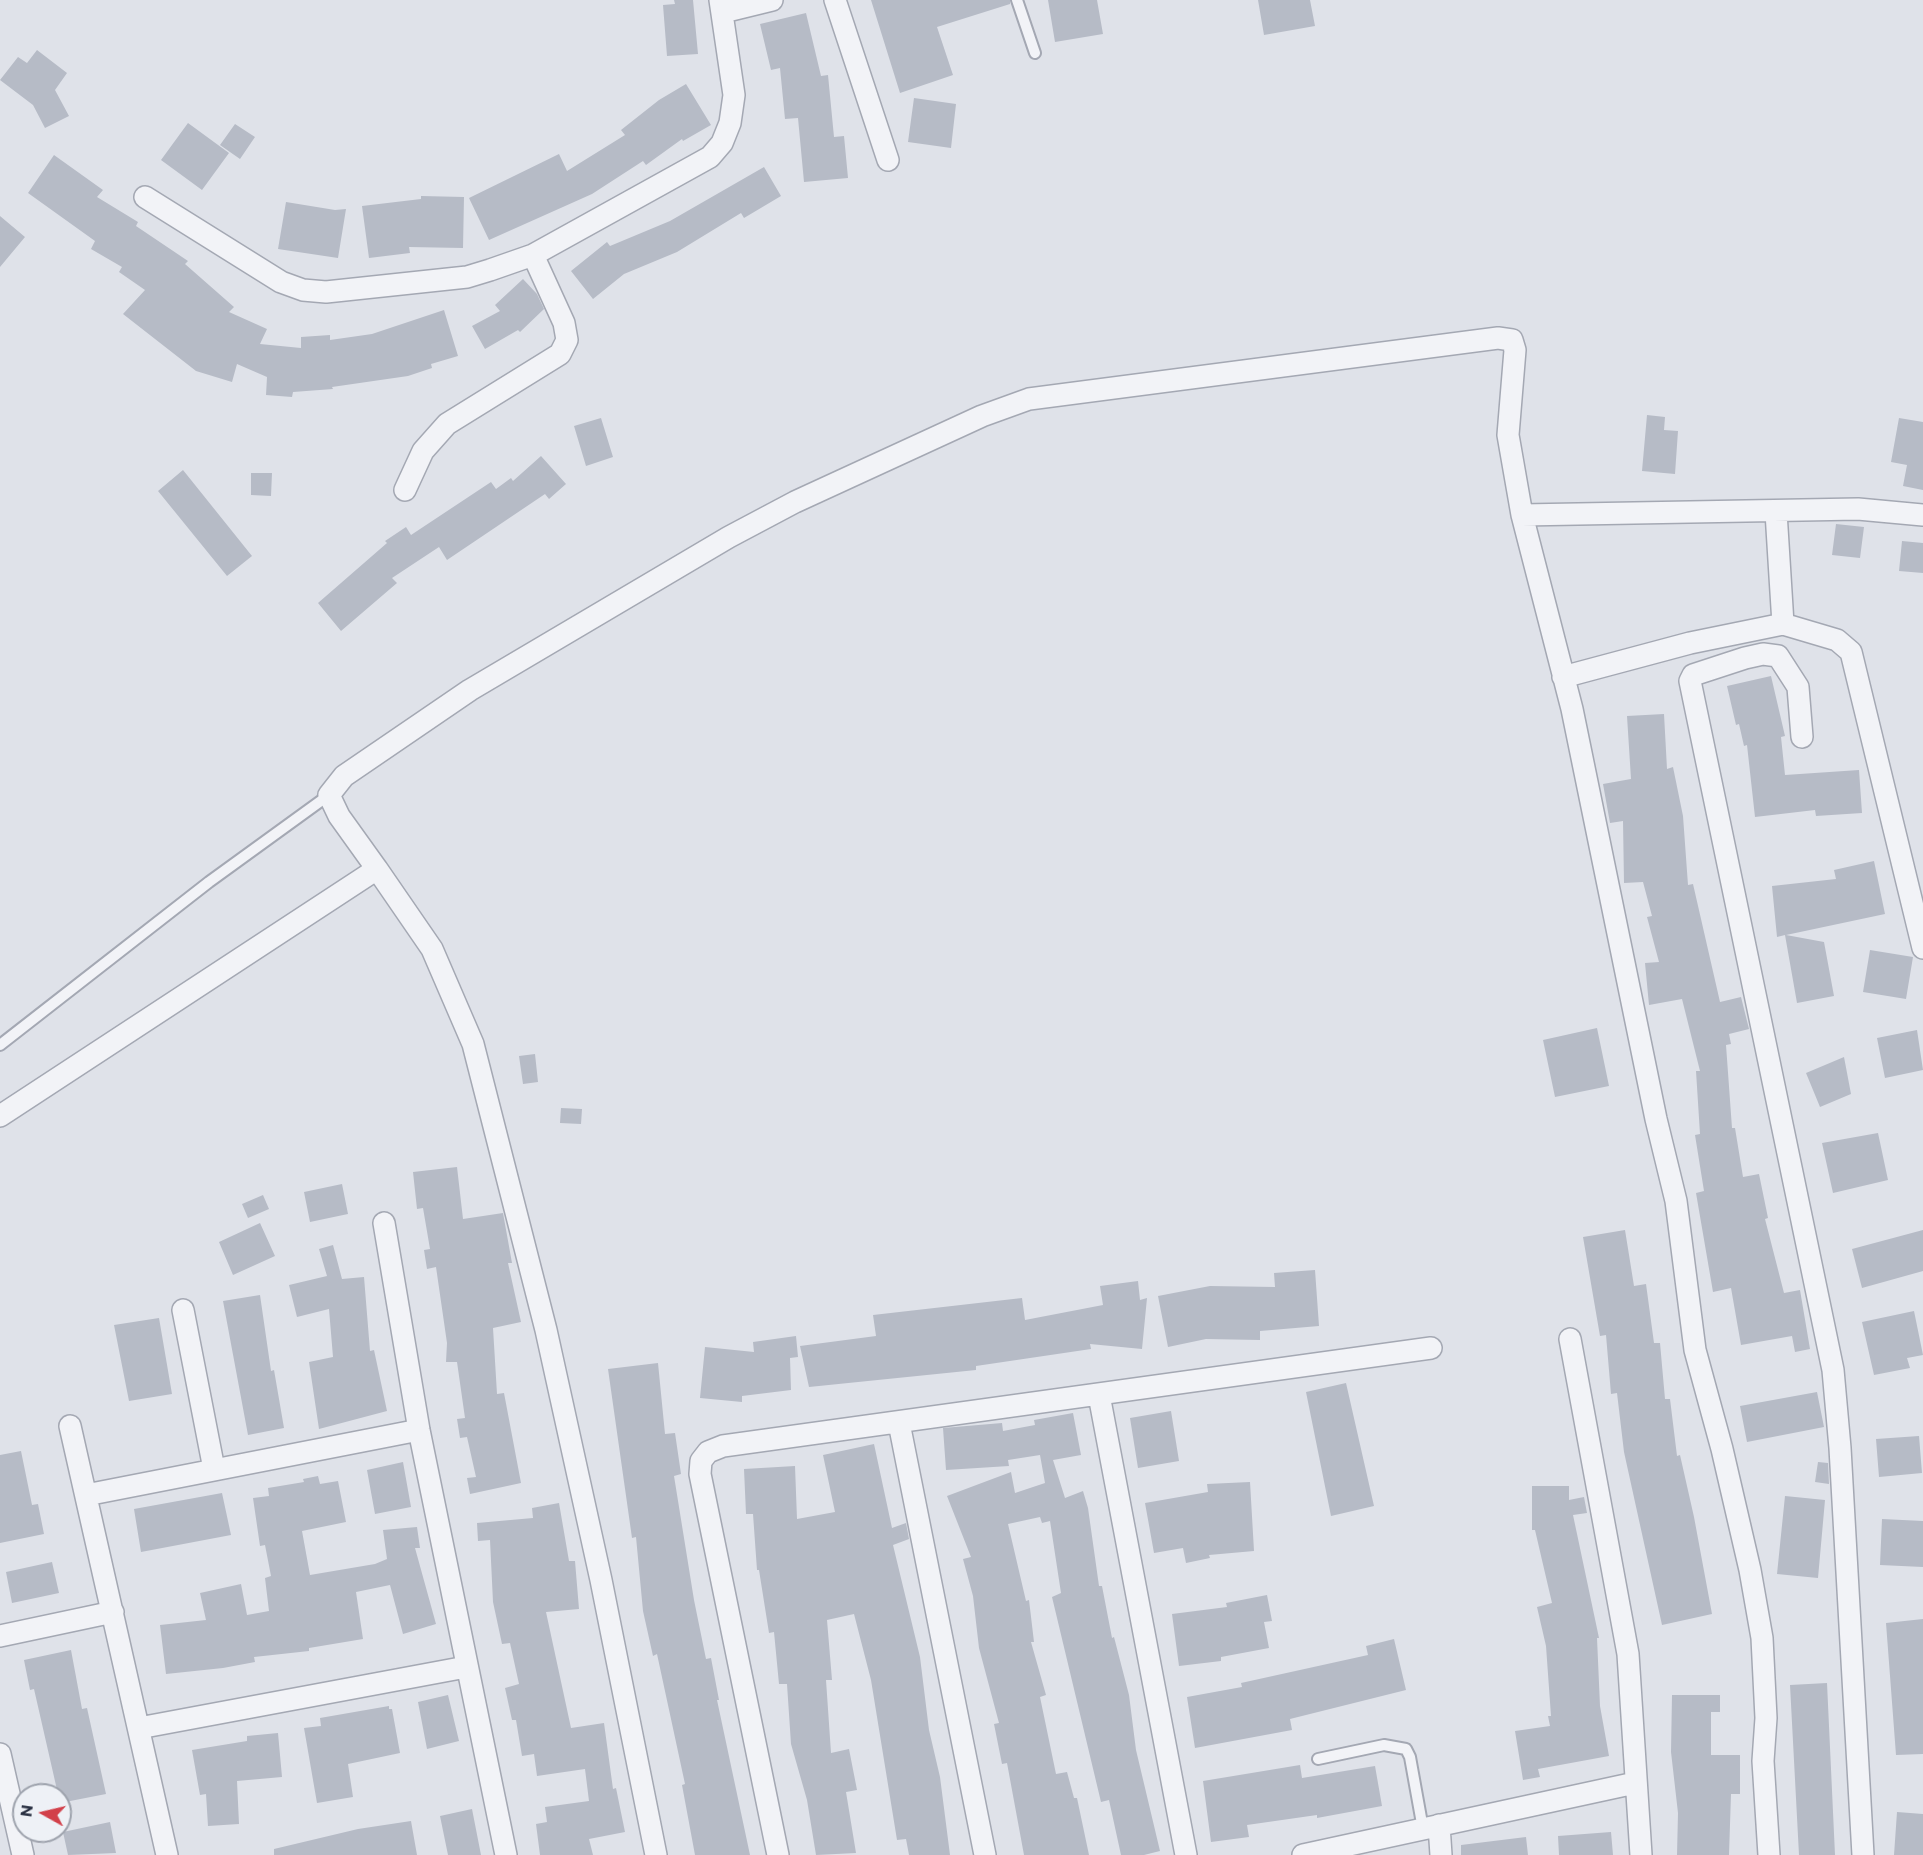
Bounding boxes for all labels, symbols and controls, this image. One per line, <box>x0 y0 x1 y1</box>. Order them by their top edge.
north arrow <box>12 1783 72 1843</box>
text: N <box>15 1803 36 1818</box>

